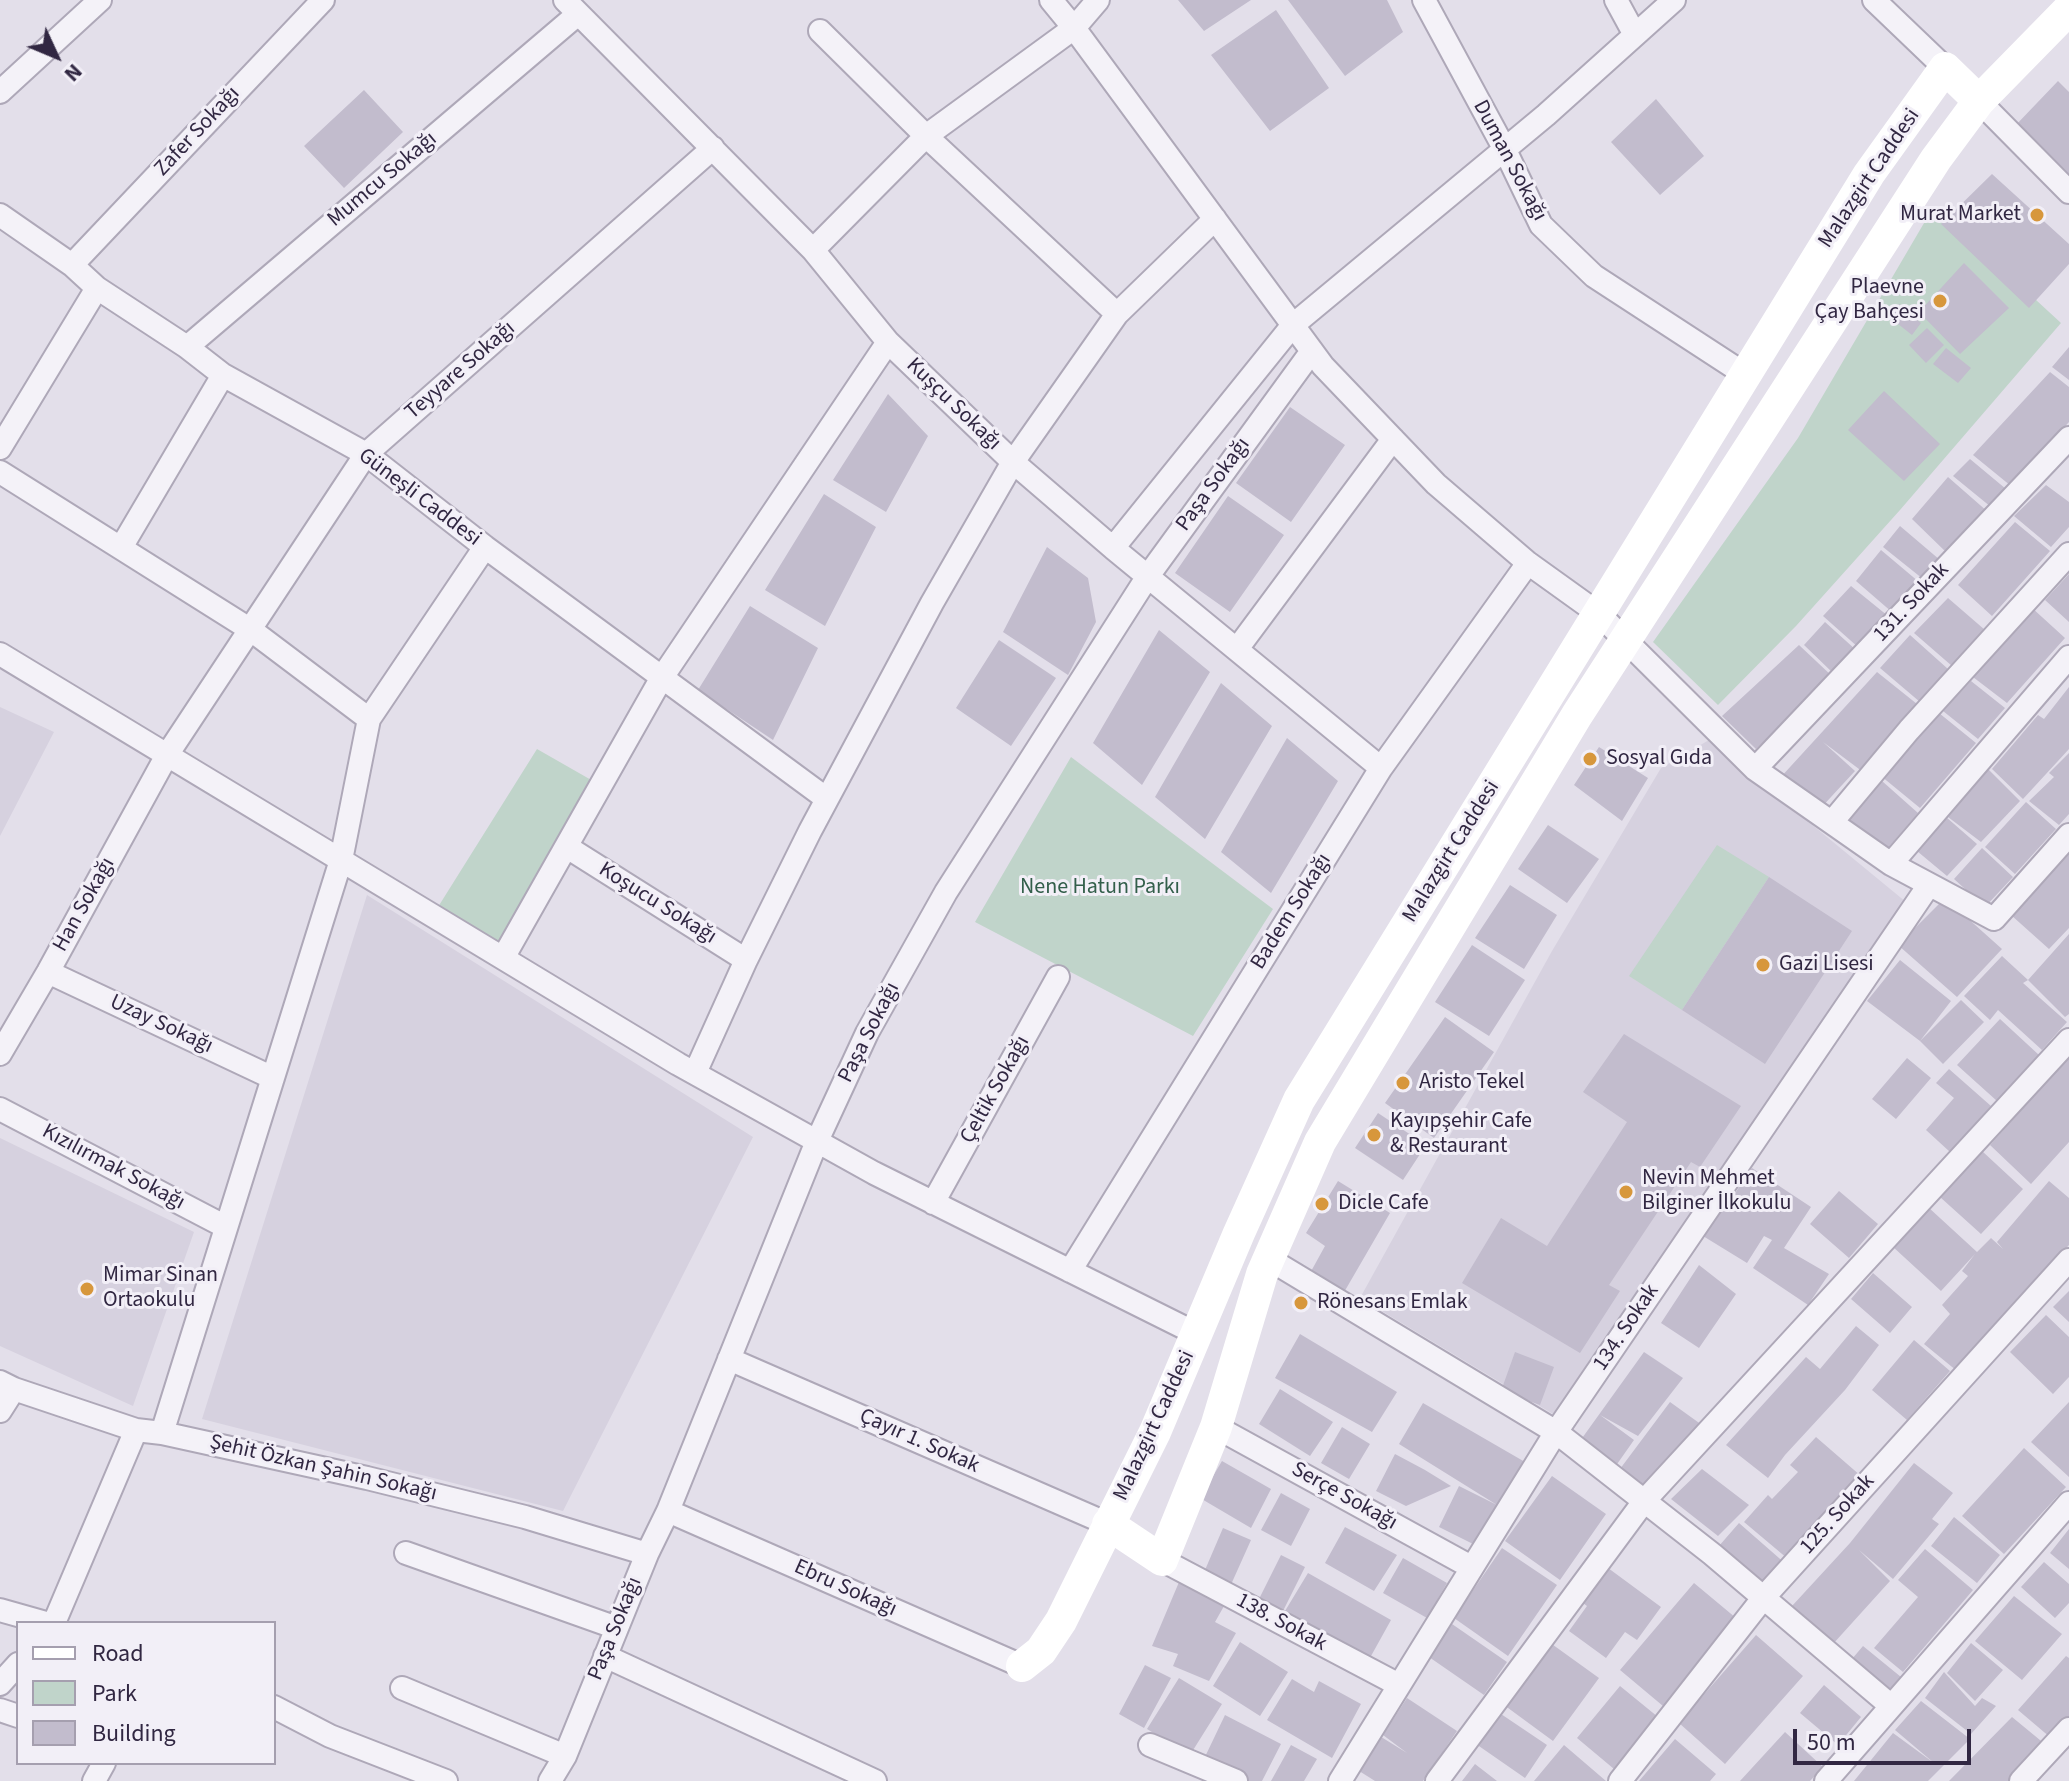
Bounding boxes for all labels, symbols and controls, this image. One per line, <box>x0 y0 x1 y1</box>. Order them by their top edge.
north arrow <box>16 16 96 96</box>
text: N <box>57 56 90 89</box>
street label: Zafer Sokağı <box>150 81 246 183</box>
street label: Duman Sokağı <box>1466 96 1552 226</box>
street label: Malazgirt Caddesi <box>1814 104 1926 254</box>
street label: Mumcu Sokağı <box>323 127 443 233</box>
place label: Murat Market <box>1900 202 2021 228</box>
marker: Murat Market <box>2028 206 2046 224</box>
place label: Plaevne Çay Bahçesi <box>1815 275 1924 326</box>
marker: Plaevne Çay Bahçesi <box>1931 292 1949 310</box>
street label: Teyyare Sokağı <box>401 316 521 426</box>
street label: Kuşçu Sokağı <box>900 353 1006 457</box>
street label: Paşa Sokağı <box>1171 433 1257 537</box>
street label: Güneşli Caddesi <box>352 443 486 553</box>
street label: 131. Sokak <box>1869 558 1955 648</box>
place label: Sosyal Gıda <box>1606 746 1712 772</box>
marker: Sosyal Gıda <box>1581 750 1599 768</box>
street label: Malazgirt Caddesi <box>1398 776 1506 928</box>
street label: Badem Sokağı <box>1246 849 1338 975</box>
street label: Han Sokağı <box>48 853 122 957</box>
street label: Koşucu Sokağı <box>593 857 721 951</box>
park label: Nene Hatun Parkı <box>1020 875 1180 901</box>
place label: Gazi Lisesi <box>1779 952 1874 978</box>
marker: Gazi Lisesi <box>1754 956 1772 974</box>
street label: Paşa Sokağı <box>833 978 907 1088</box>
street label: Uzay Sokağı <box>105 990 217 1060</box>
street label: Çeltik Sokağı <box>956 1031 1036 1149</box>
place label: Aristo Tekel <box>1419 1070 1524 1096</box>
marker: Aristo Tekel <box>1394 1074 1412 1092</box>
place label: Kayıpşehir Cafe & Restaurant <box>1390 1109 1532 1160</box>
street label: Kızılırmak Sokağı <box>37 1119 189 1217</box>
marker: Kayıpşehir Cafe & Restaurant <box>1365 1126 1383 1144</box>
place label: Nevin Mehmet Bilginer İlkokulu <box>1642 1166 1791 1218</box>
marker: Nevin Mehmet Bilginer İlkokulu <box>1617 1183 1635 1201</box>
place label: Dicle Cafe <box>1338 1191 1429 1217</box>
marker: Dicle Cafe <box>1313 1195 1331 1213</box>
place label: Mimar Sinan Ortaokulu <box>103 1263 218 1314</box>
marker: Mimar Sinan Ortaokulu <box>78 1280 96 1298</box>
street label: 134. Sokak <box>1588 1280 1666 1376</box>
place label: Rönesans Emlak <box>1317 1290 1468 1316</box>
marker: Rönesans Emlak <box>1292 1294 1310 1312</box>
street label: Malazgirt Caddesi <box>1109 1347 1201 1505</box>
street label: Çayır 1. Sokak <box>855 1404 983 1480</box>
street label: Şehit Özkan Şahin Sokağı <box>207 1430 439 1508</box>
street label: Serçe Sokağı <box>1286 1457 1402 1537</box>
street label: 125. Sokak <box>1795 1469 1881 1561</box>
street label: Ebru Sokağı <box>790 1555 900 1623</box>
street label: Paşa Sokağı <box>583 1573 649 1685</box>
street label: 138. Sokak <box>1231 1588 1331 1658</box>
legend <box>16 1621 276 1765</box>
text: Road <box>92 1636 144 1671</box>
text: Park <box>92 1676 137 1711</box>
scale bar <box>1797 1713 1975 1763</box>
text: Building <box>92 1716 176 1751</box>
text: 50 m <box>1807 1725 1856 1760</box>

